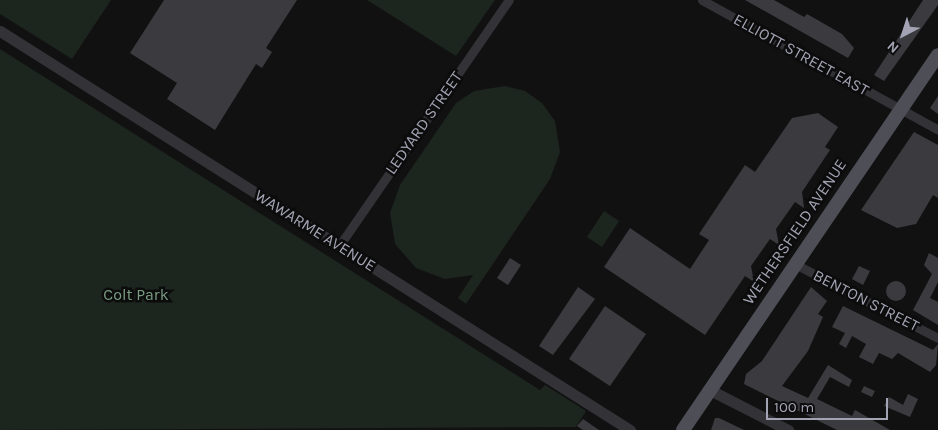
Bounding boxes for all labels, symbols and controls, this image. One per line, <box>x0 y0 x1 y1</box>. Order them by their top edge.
street label: ELLIOTT STREET EAST <box>730 10 872 100</box>
north arrow <box>878 10 928 60</box>
text: N <box>884 37 902 57</box>
street label: LEDYARD STREET <box>381 68 467 178</box>
street label: WETHERSFIELD AVENUE <box>739 156 851 308</box>
street label: WAWARME AVENUE <box>251 186 379 276</box>
street label: BENTON STREET <box>810 266 922 336</box>
park label: Colt Park <box>103 285 169 305</box>
scale bar <box>768 388 890 420</box>
text: 100 m <box>774 398 814 416</box>

